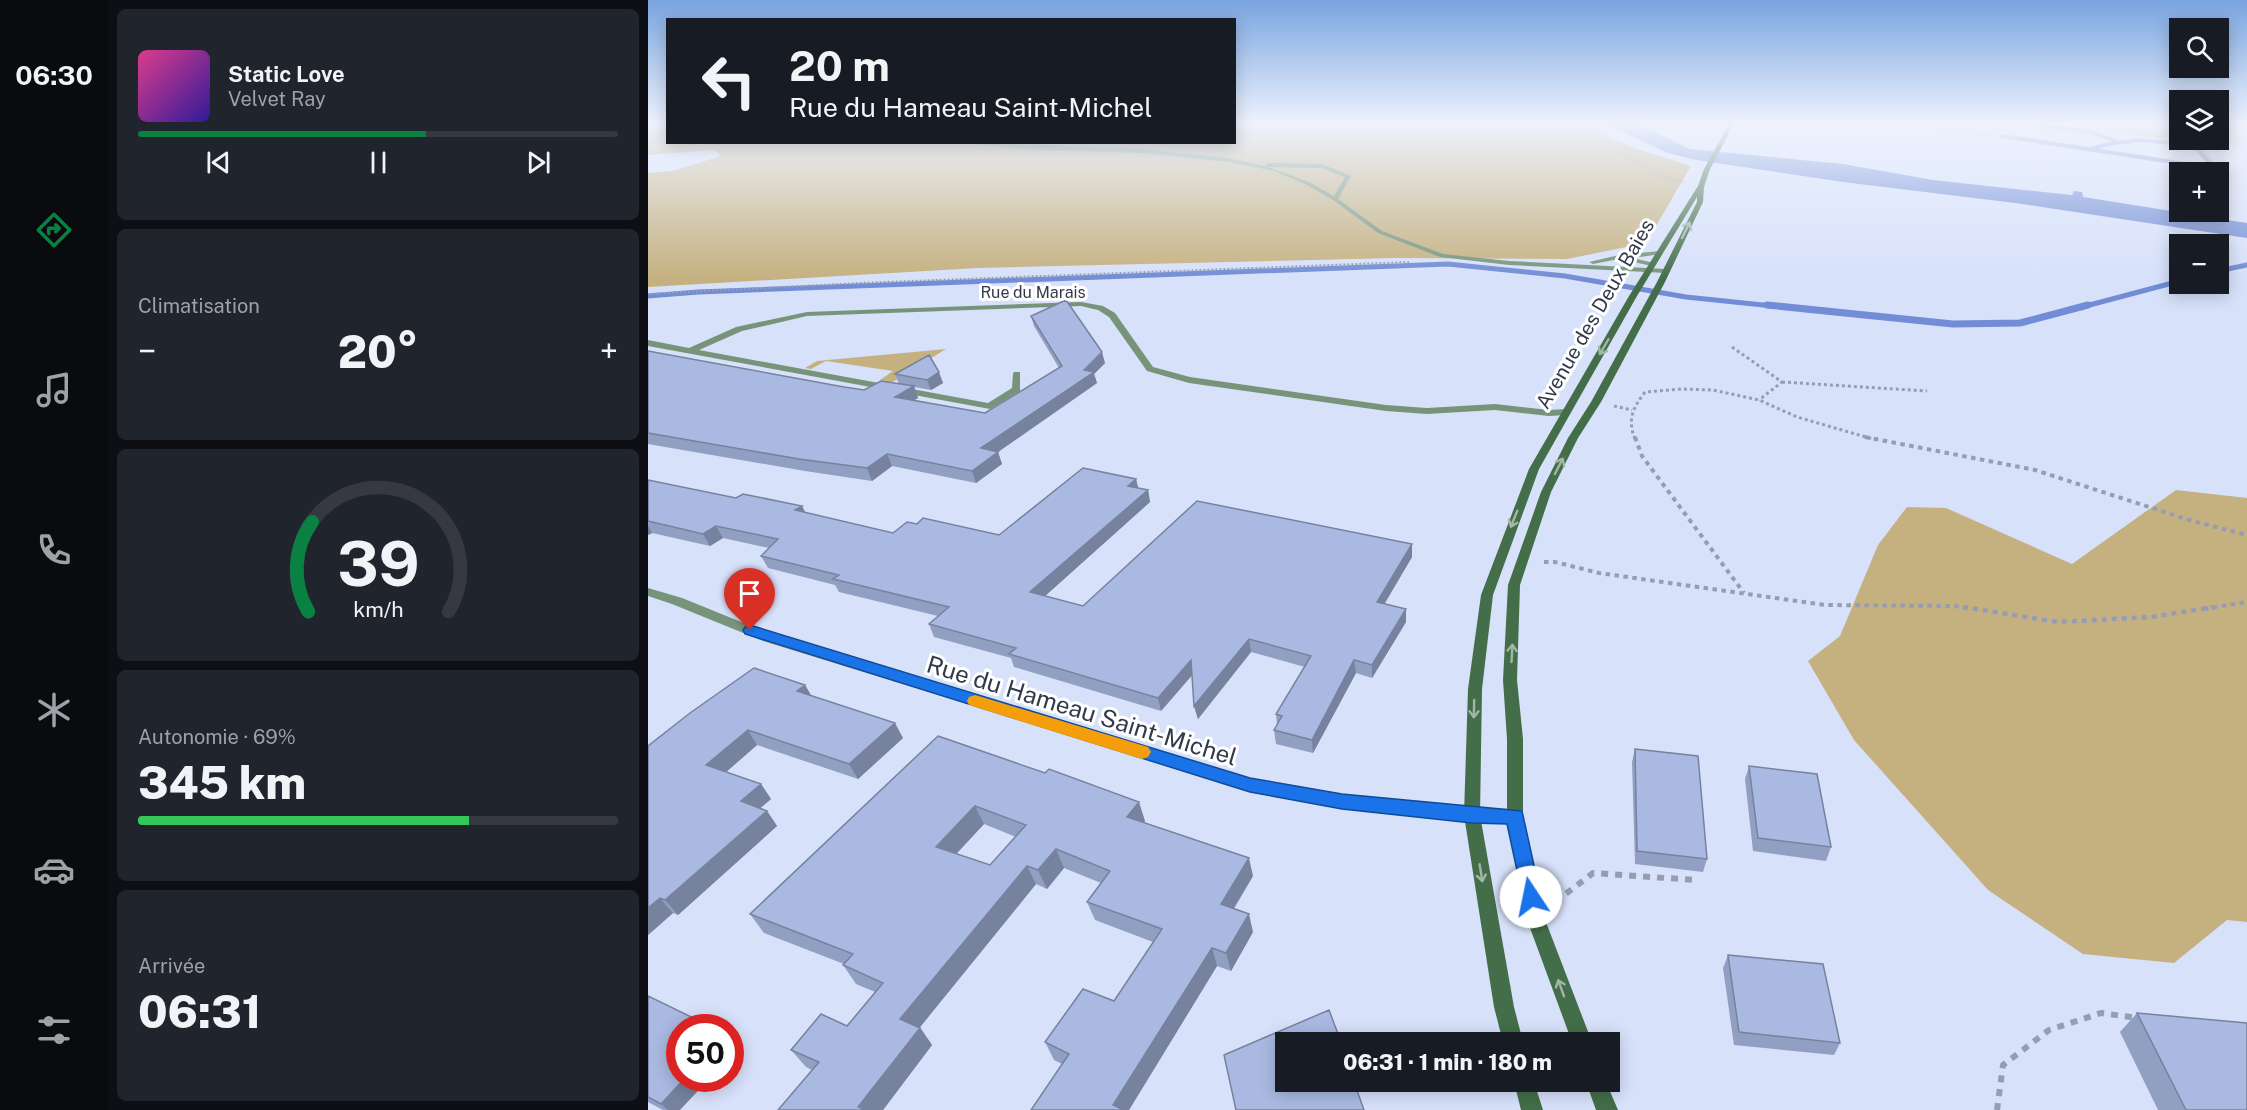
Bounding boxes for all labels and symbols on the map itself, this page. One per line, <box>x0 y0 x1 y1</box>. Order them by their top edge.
street label: Avenue des Deux Baies <box>1531 215 1659 413</box>
one-way arrow <box>1681 221 1693 239</box>
street label: Rue du Marais <box>980 283 1086 302</box>
one-way arrow <box>1598 338 1610 355</box>
one-way arrow <box>1554 458 1565 476</box>
one-way arrow <box>1508 510 1519 528</box>
pin <box>724 568 775 630</box>
one-way arrow <box>1507 643 1518 663</box>
street label: Rue du Hameau Saint-Michel <box>923 649 1241 771</box>
one-way arrow <box>1469 698 1480 718</box>
one-way arrow <box>1475 862 1486 882</box>
position arrow <box>1499 865 1563 929</box>
one-way arrow <box>1555 979 1566 998</box>
speed limit sign: 50 <box>666 1014 744 1092</box>

